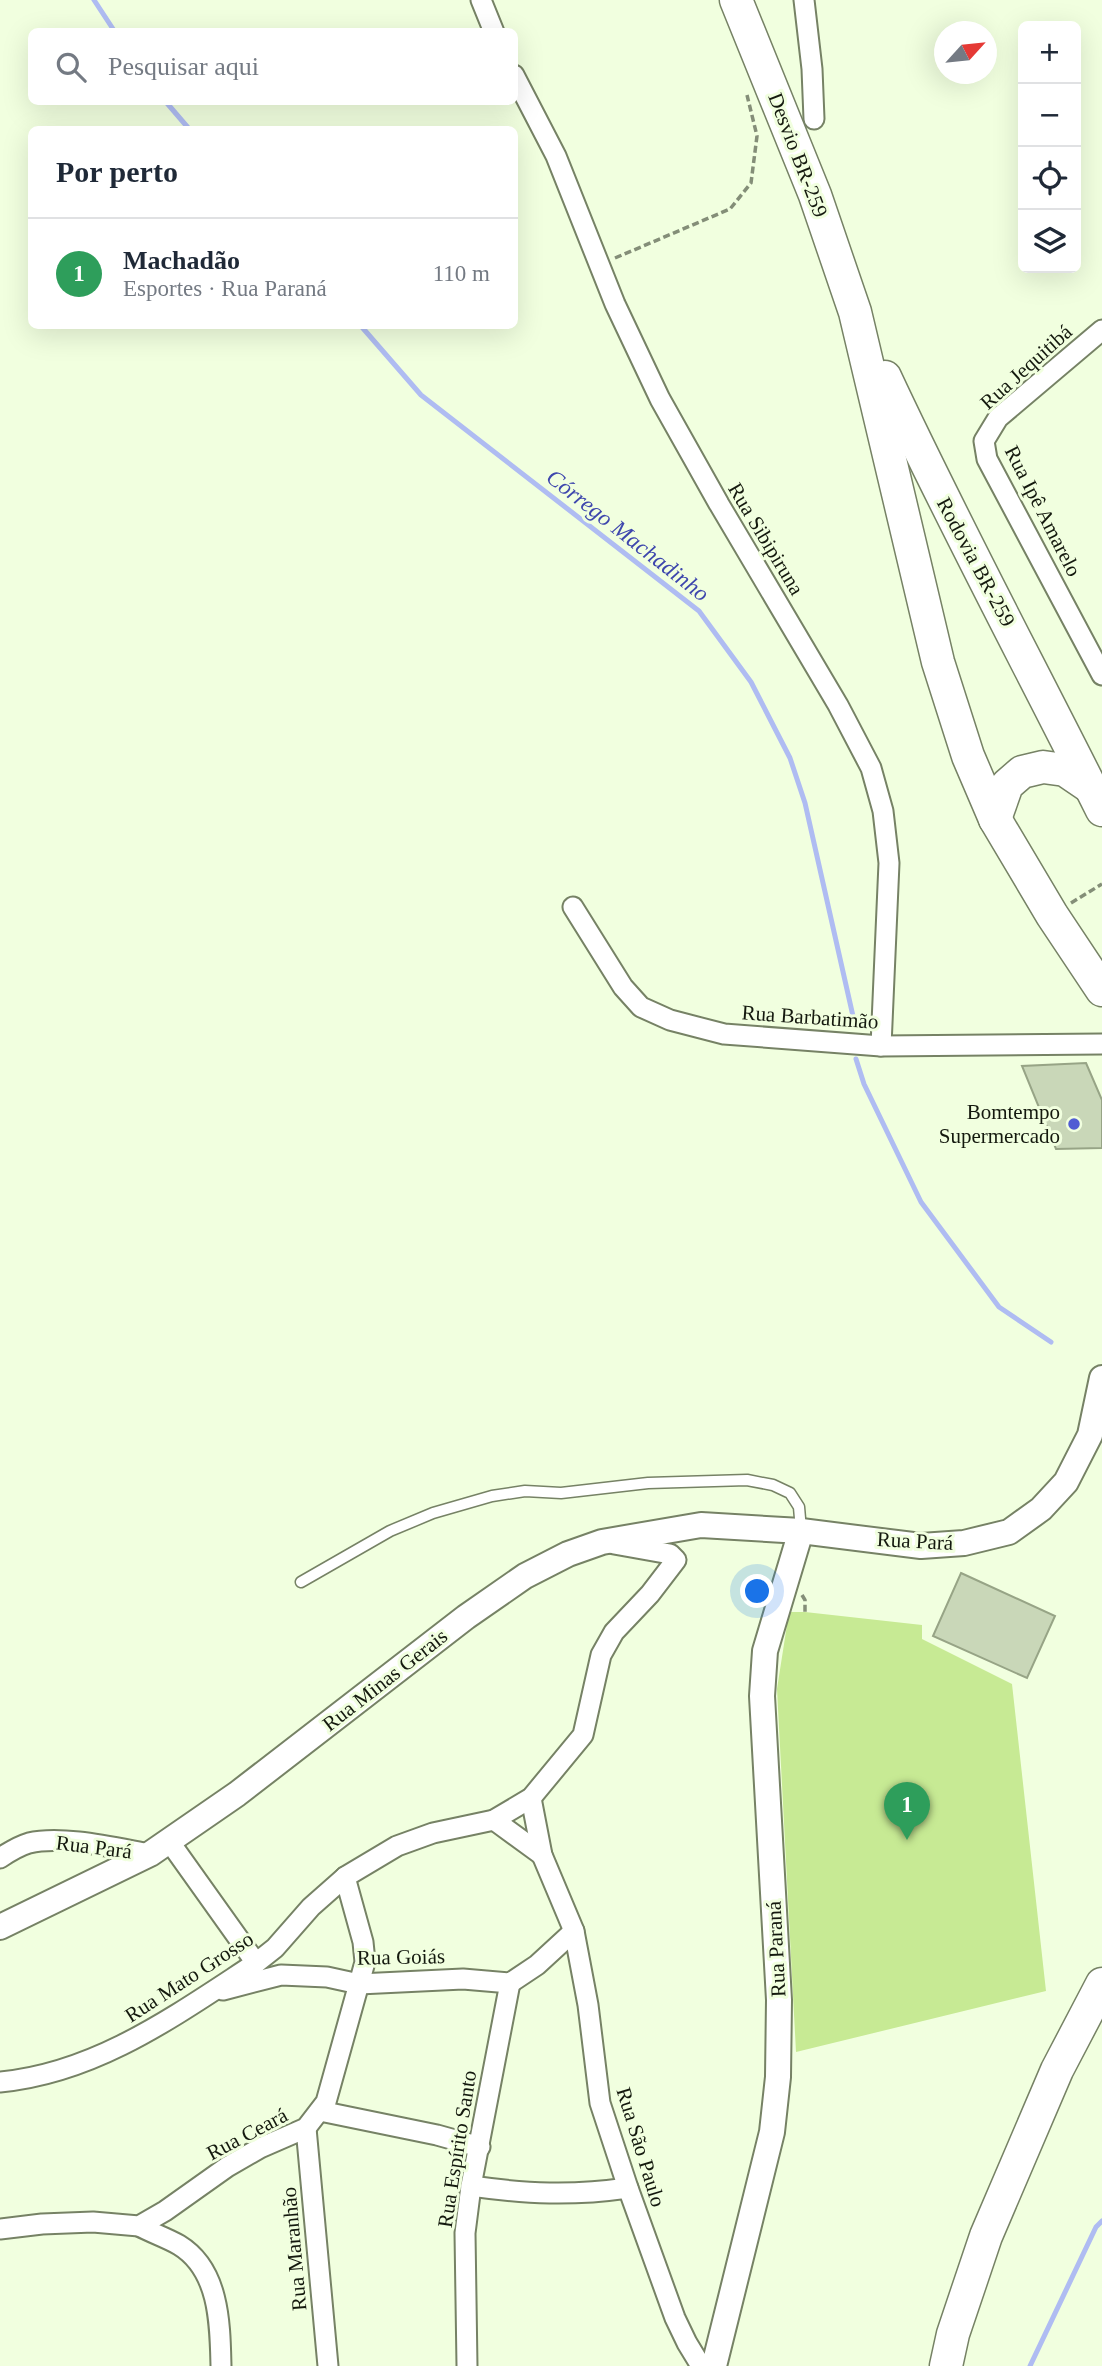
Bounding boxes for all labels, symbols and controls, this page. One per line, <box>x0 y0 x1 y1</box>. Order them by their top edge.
north arrow <box>934 21 997 84</box>
map controls <box>1018 21 1081 273</box>
button: + <box>1018 21 1081 84</box>
search box <box>28 28 518 105</box>
icon: search <box>52 48 90 86</box>
text: Pesquisar aqui <box>108 52 259 81</box>
button: − <box>1018 84 1081 147</box>
street label: Desvio BR-259 <box>763 89 833 221</box>
button: locate <box>1018 147 1081 210</box>
text: Por perto <box>56 155 178 188</box>
button: layers <box>1018 210 1081 273</box>
text: Machadão <box>123 246 240 275</box>
text: 1 <box>73 261 85 286</box>
text: 110 m <box>433 261 490 286</box>
text: Esportes · Rua Paraná <box>123 276 327 301</box>
street label: Rua Jequitibá <box>975 319 1077 414</box>
street label: Rua Ipê Amarelo <box>1000 442 1086 580</box>
water label: Córrego Machadinho <box>542 464 714 607</box>
street label: Rua Sibipiruna <box>723 479 809 600</box>
street label: Rodovia BR-259 <box>932 493 1020 631</box>
street label: Rua Barbatimão <box>741 1000 879 1034</box>
place label: Bomtempo Supermercado <box>939 1100 1060 1148</box>
marker: Bomtempo Supermercado <box>1066 1116 1082 1132</box>
street label: Rua Pará <box>876 1527 954 1555</box>
your location <box>740 1574 774 1608</box>
street label: Rua Minas Gerais <box>318 1624 452 1736</box>
pin: 1 <box>884 1782 930 1840</box>
street label: Rua Pará <box>55 1830 134 1864</box>
street label: Rua Paraná <box>761 1900 791 1998</box>
street label: Rua Mato Grosso <box>120 1927 258 2027</box>
street label: Rua Goiás <box>357 1944 445 1970</box>
street label: Rua Espírito Santo <box>433 2069 481 2229</box>
street label: Rua São Paulo <box>611 2084 671 2210</box>
street label: Rua Ceará <box>202 2102 292 2165</box>
street label: Rua Maranhão <box>277 2186 311 2312</box>

